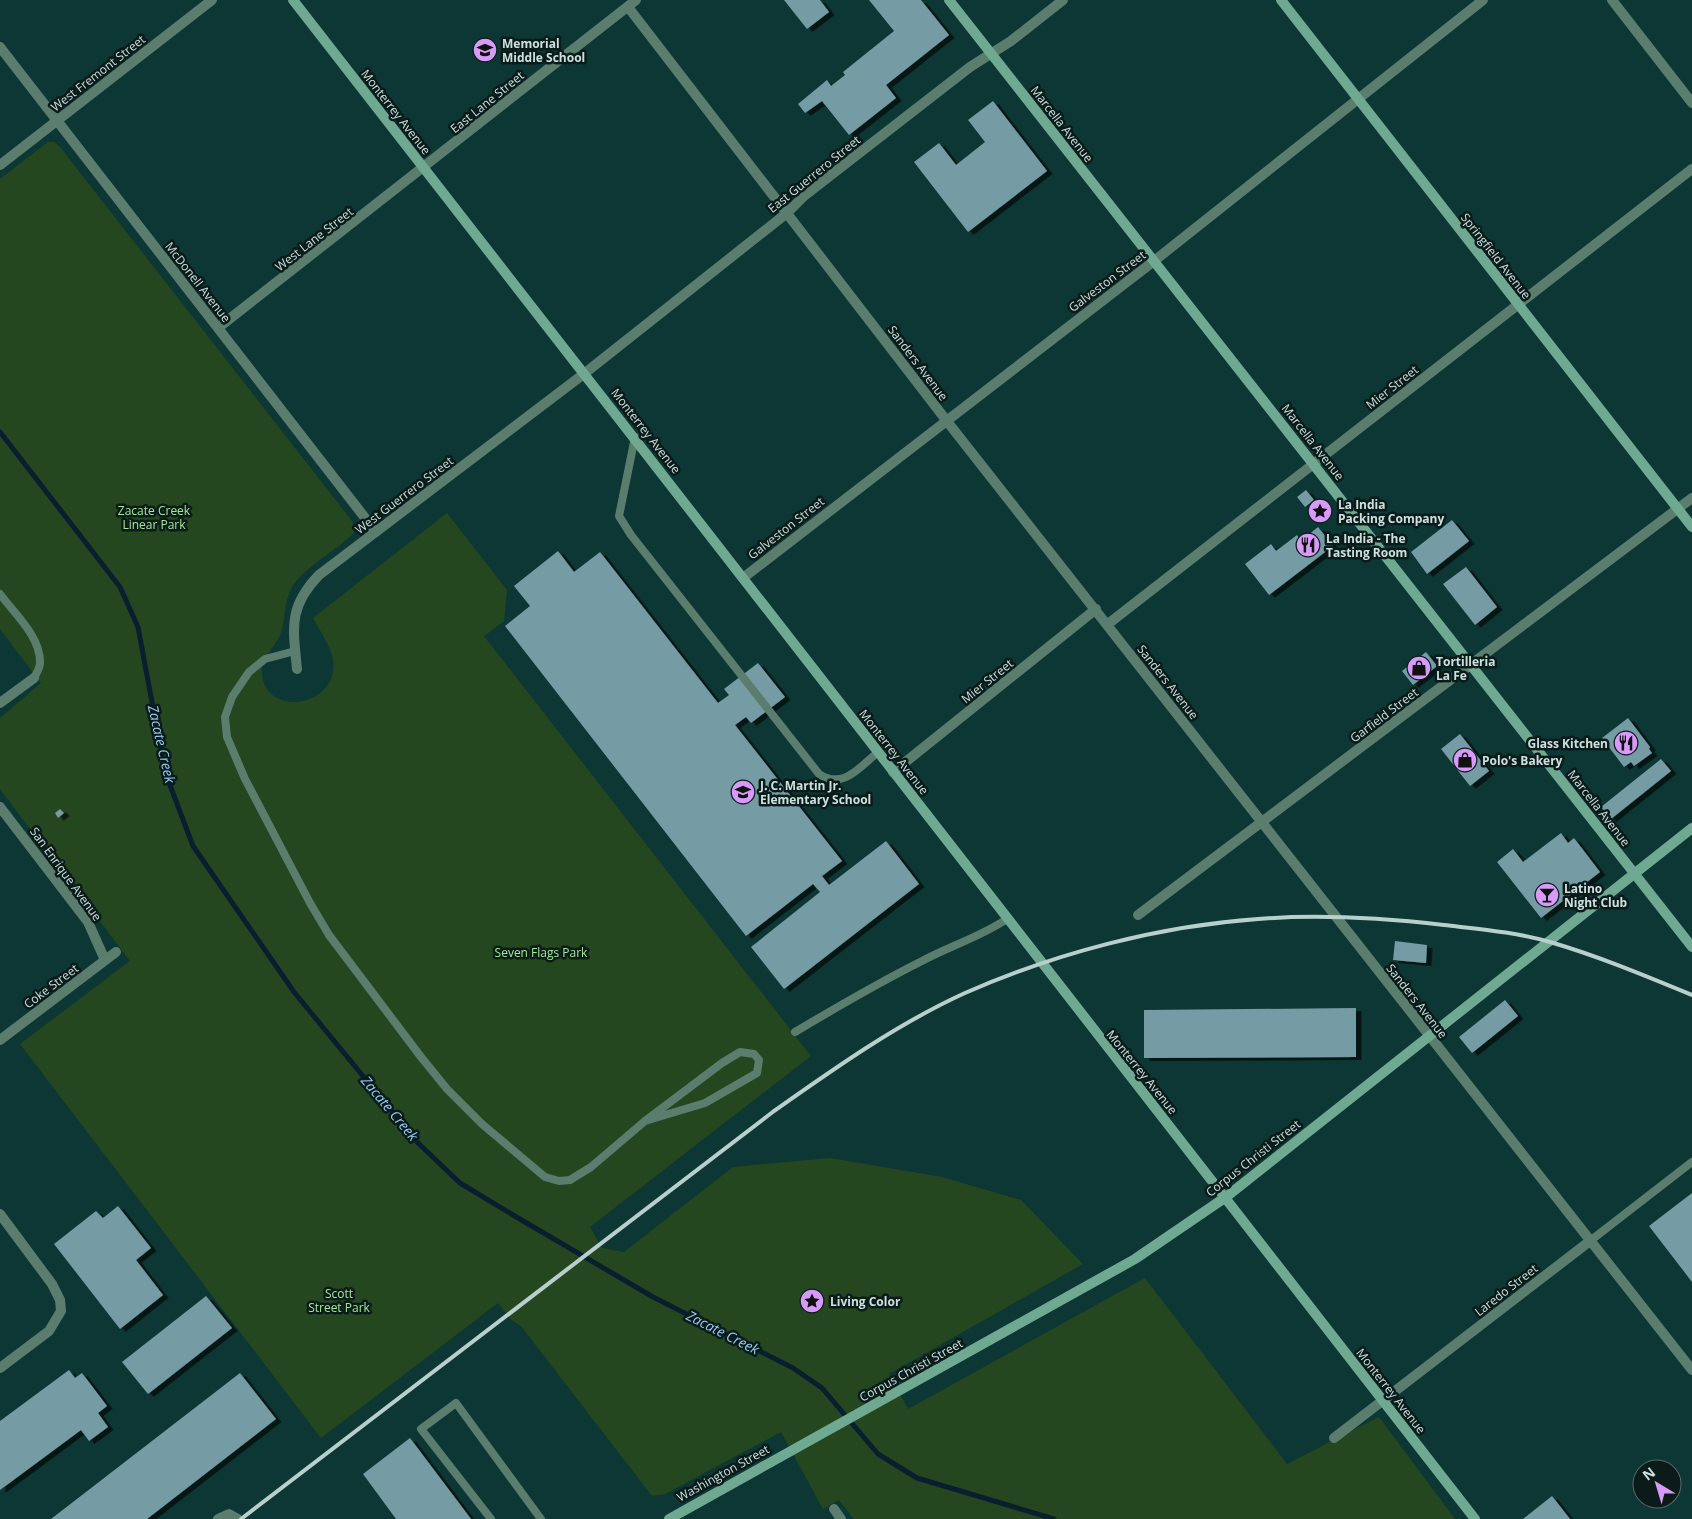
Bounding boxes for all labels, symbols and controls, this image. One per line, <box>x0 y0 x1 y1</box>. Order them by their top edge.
street label: West Fremont Street <box>47 31 149 115</box>
place label: Memorial Middle School <box>502 35 585 66</box>
school or university icon: Memorial Middle School <box>472 37 498 63</box>
street label: Monterrey Avenue <box>357 66 435 158</box>
street label: East Lane Street <box>447 67 527 137</box>
street label: Marcella Avenue <box>1027 82 1097 166</box>
street label: East Guerrero Street <box>764 131 864 217</box>
street label: West Lane Street <box>271 203 357 275</box>
street label: Springfield Avenue <box>1457 209 1535 303</box>
street label: McDonell Avenue <box>161 238 235 326</box>
street label: Galveston Street <box>1065 246 1149 316</box>
street label: Sanders Avenue <box>884 322 952 404</box>
street label: Mier Street <box>1362 361 1422 413</box>
street label: Monterrey Avenue <box>607 385 685 477</box>
street label: Marcella Avenue <box>1278 400 1348 484</box>
street label: West Guerrero Street <box>351 452 457 538</box>
street label: Galveston Street <box>744 493 828 563</box>
place label: La India Packing Company <box>1338 496 1444 527</box>
place icon: La India Packing Company <box>1307 498 1333 524</box>
park label: Zacate Creek Linear Park <box>118 502 191 533</box>
place label: La India - The Tasting Room <box>1326 530 1407 561</box>
restaurant icon: La India - The Tasting Room <box>1295 532 1321 558</box>
street label: Sanders Avenue <box>1134 641 1203 723</box>
place label: Tortilleria La Fe <box>1436 653 1495 684</box>
street label: Mier Street <box>958 655 1016 707</box>
shop icon: Tortilleria La Fe <box>1406 655 1432 681</box>
street label: Garfield Street <box>1346 684 1422 746</box>
water label: Zacate Creek <box>144 702 180 786</box>
street label: Monterrey Avenue <box>855 706 933 798</box>
restaurant icon: Glass Kitchen <box>1613 730 1639 756</box>
place label: Glass Kitchen <box>1527 735 1608 752</box>
shop icon: Polo's Bakery <box>1452 747 1478 773</box>
place label: Polo's Bakery <box>1482 752 1563 769</box>
street label: Marcella Avenue <box>1564 766 1634 850</box>
place label: J. C. Martin Jr. Elementary School <box>759 777 871 808</box>
school or university icon: J. C. Martin Jr. Elementary School <box>730 779 756 805</box>
street label: San Enrique Avenue <box>26 824 106 925</box>
place label: Latino Night Club <box>1564 880 1628 911</box>
bar icon: Latino Night Club <box>1534 882 1560 908</box>
park label: Seven Flags Park <box>495 944 588 961</box>
street label: Coke Street <box>20 960 82 1012</box>
street label: Sanders Avenue <box>1383 960 1452 1042</box>
street label: Monterrey Avenue <box>1103 1026 1181 1118</box>
water label: Zacate Creek <box>357 1071 424 1145</box>
street label: Corpus Christi Street <box>1202 1116 1304 1200</box>
street label: Laredo Street <box>1471 1260 1541 1320</box>
park label: Scott Street Park <box>308 1285 371 1316</box>
place icon: Living Color <box>799 1288 825 1314</box>
place label: Living Color <box>830 1293 901 1310</box>
water label: Zacate Creek <box>682 1305 764 1359</box>
street label: Corpus Christi Street <box>856 1335 966 1405</box>
street label: Monterrey Avenue <box>1352 1345 1430 1437</box>
street label: Washington Street <box>674 1441 772 1505</box>
north arrow <box>1632 1459 1682 1509</box>
text: N <box>1638 1462 1659 1484</box>

